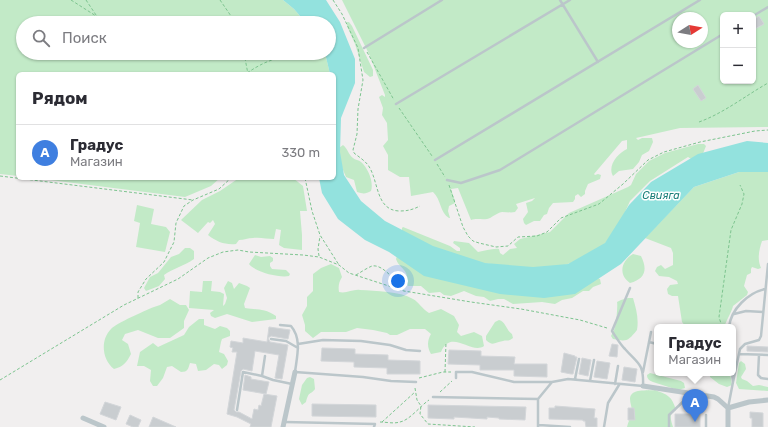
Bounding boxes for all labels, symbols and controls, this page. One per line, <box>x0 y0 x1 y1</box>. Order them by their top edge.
north arrow <box>672 12 708 48</box>
map controls <box>720 12 756 84</box>
button: + <box>720 12 756 48</box>
search box <box>16 16 336 60</box>
icon: search <box>30 27 52 49</box>
text: Поиск <box>62 29 107 47</box>
button: − <box>720 48 756 84</box>
text: Рядом <box>32 88 88 108</box>
text: Градус <box>70 136 123 154</box>
text: A <box>40 145 50 160</box>
text: 330 m <box>281 145 320 160</box>
text: Магазин <box>70 154 123 169</box>
water label: Свияга <box>642 189 680 202</box>
your location <box>388 271 408 291</box>
popup <box>654 324 736 376</box>
text: Градус <box>668 334 722 352</box>
text: Магазин <box>668 352 721 367</box>
pin: A <box>682 389 708 422</box>

